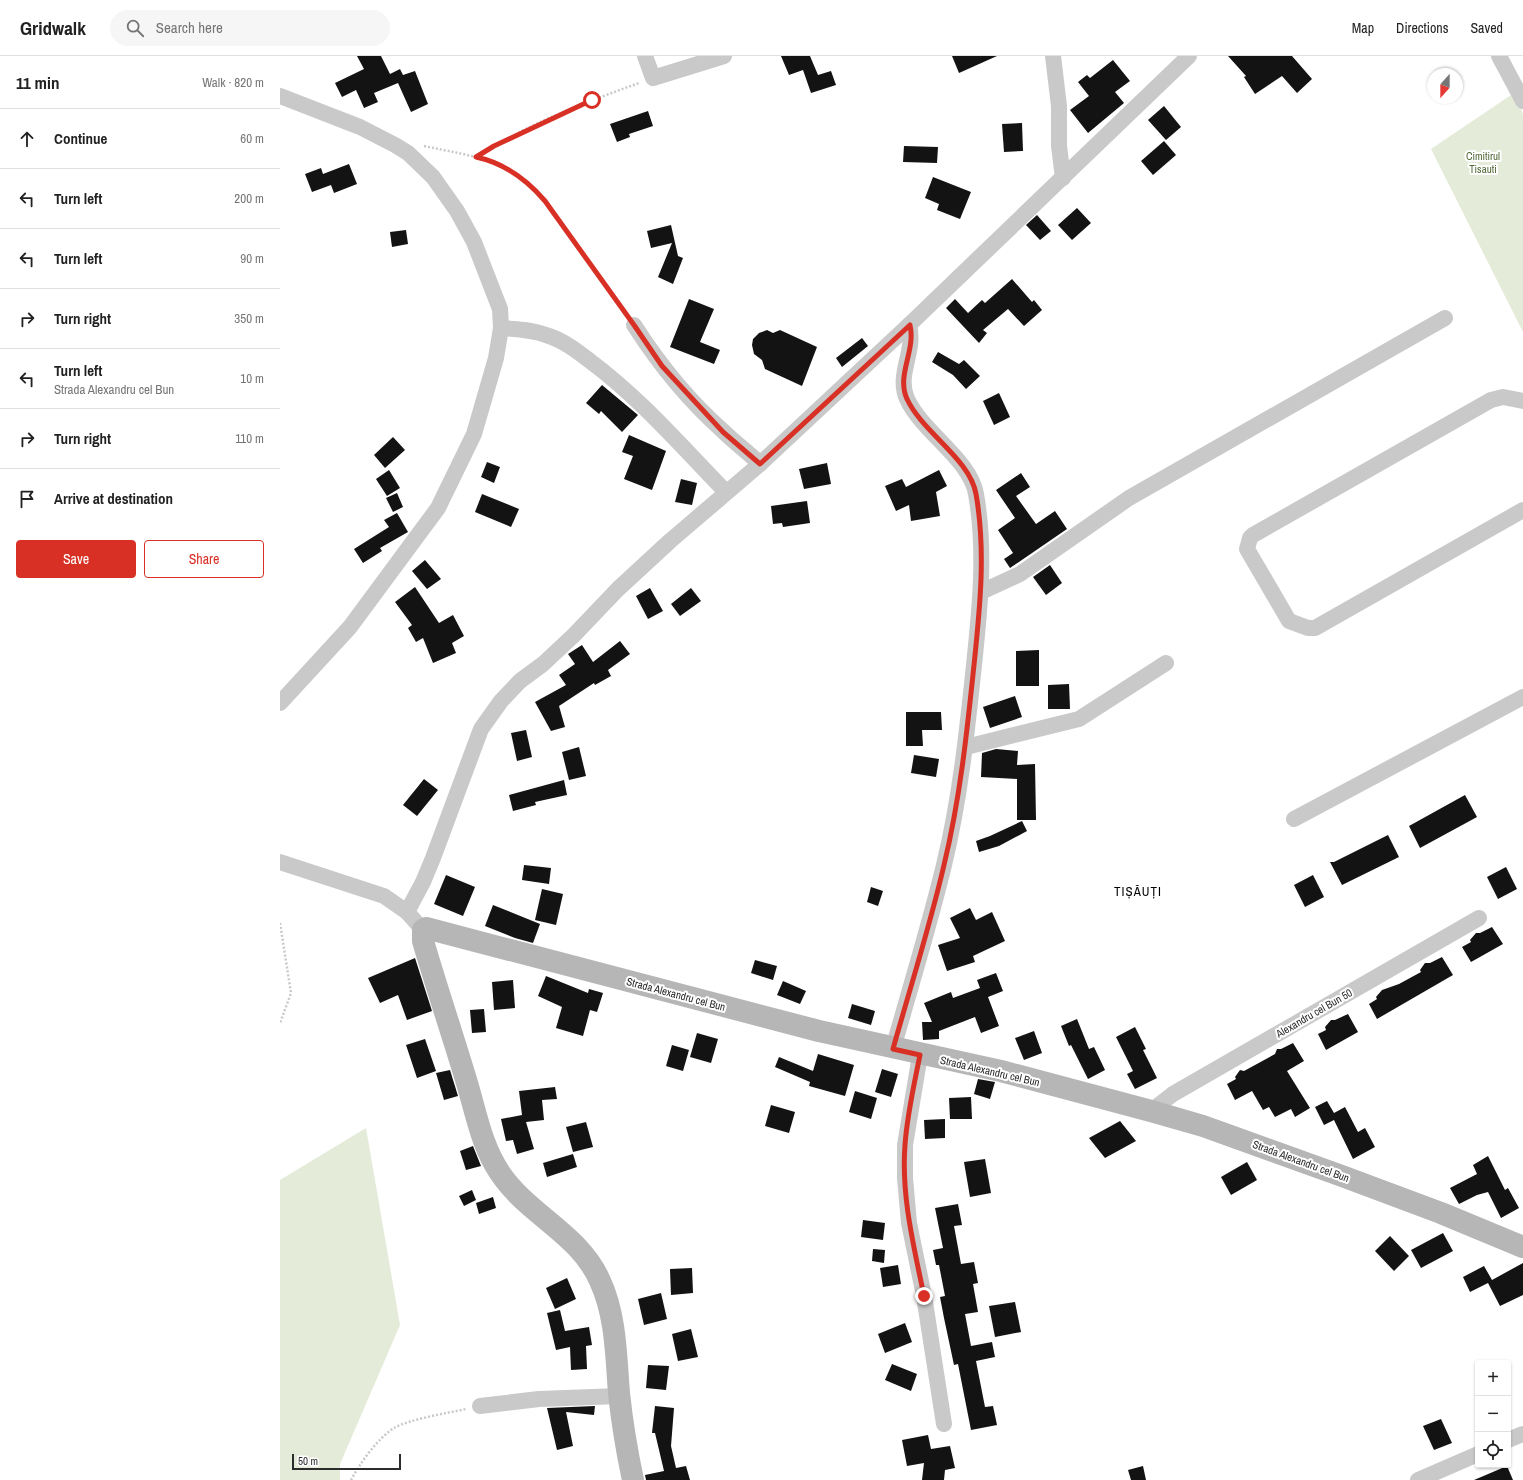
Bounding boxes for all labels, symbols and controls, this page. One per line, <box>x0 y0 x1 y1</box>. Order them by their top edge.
search box <box>110 10 390 46</box>
text: Gridwalk <box>20 15 86 41</box>
icon: search <box>124 17 146 39</box>
text: Search here <box>156 17 223 38</box>
text: Map <box>1352 19 1374 37</box>
text: Directions <box>1396 19 1448 37</box>
text: Saved <box>1470 19 1503 37</box>
north arrow <box>1427 68 1463 104</box>
text: 11 min <box>16 71 59 94</box>
text: Walk · 820 m <box>202 74 264 91</box>
route start <box>583 91 601 109</box>
icon: ahead <box>16 128 38 150</box>
text: Continue <box>54 128 107 149</box>
text: 60 m <box>240 130 264 147</box>
park label: Cimitirul Tisauti <box>1466 149 1500 176</box>
icon: left <box>16 188 38 210</box>
text: Turn left <box>54 188 102 209</box>
text: 200 m <box>234 190 264 207</box>
icon: left <box>16 248 38 270</box>
text: Turn left <box>54 248 102 269</box>
text: 90 m <box>240 250 264 267</box>
icon: right <box>16 308 38 330</box>
text: Turn right <box>54 308 111 329</box>
text: 350 m <box>234 310 264 327</box>
text: Turn left <box>54 360 102 381</box>
icon: left <box>16 368 38 390</box>
text: 10 m <box>240 370 264 387</box>
text: Strada Alexandru cel Bun <box>54 381 174 398</box>
icon: right <box>16 428 38 450</box>
text: Turn right <box>54 428 111 449</box>
text: 110 m <box>235 430 264 447</box>
icon: arrive <box>16 488 38 510</box>
text: Arrive at destination <box>54 488 173 509</box>
button: Save <box>16 540 136 578</box>
button: Share <box>144 540 264 578</box>
district label: TIȘĂUȚI <box>1114 883 1162 900</box>
street label: Strada Alexandru cel Bun <box>625 974 727 1014</box>
street label: Alexandru cel Bun 50 <box>1273 986 1355 1041</box>
street label: Strada Alexandru cel Bun <box>939 1053 1041 1089</box>
street label: Strada Alexandru cel Bun <box>1251 1137 1351 1185</box>
route end <box>915 1287 933 1305</box>
map controls <box>1475 1360 1511 1468</box>
button: + <box>1475 1360 1511 1396</box>
button: − <box>1475 1396 1511 1432</box>
button: locate <box>1475 1432 1511 1468</box>
scale bar <box>292 1452 401 1471</box>
text: 50 m <box>298 1454 318 1468</box>

